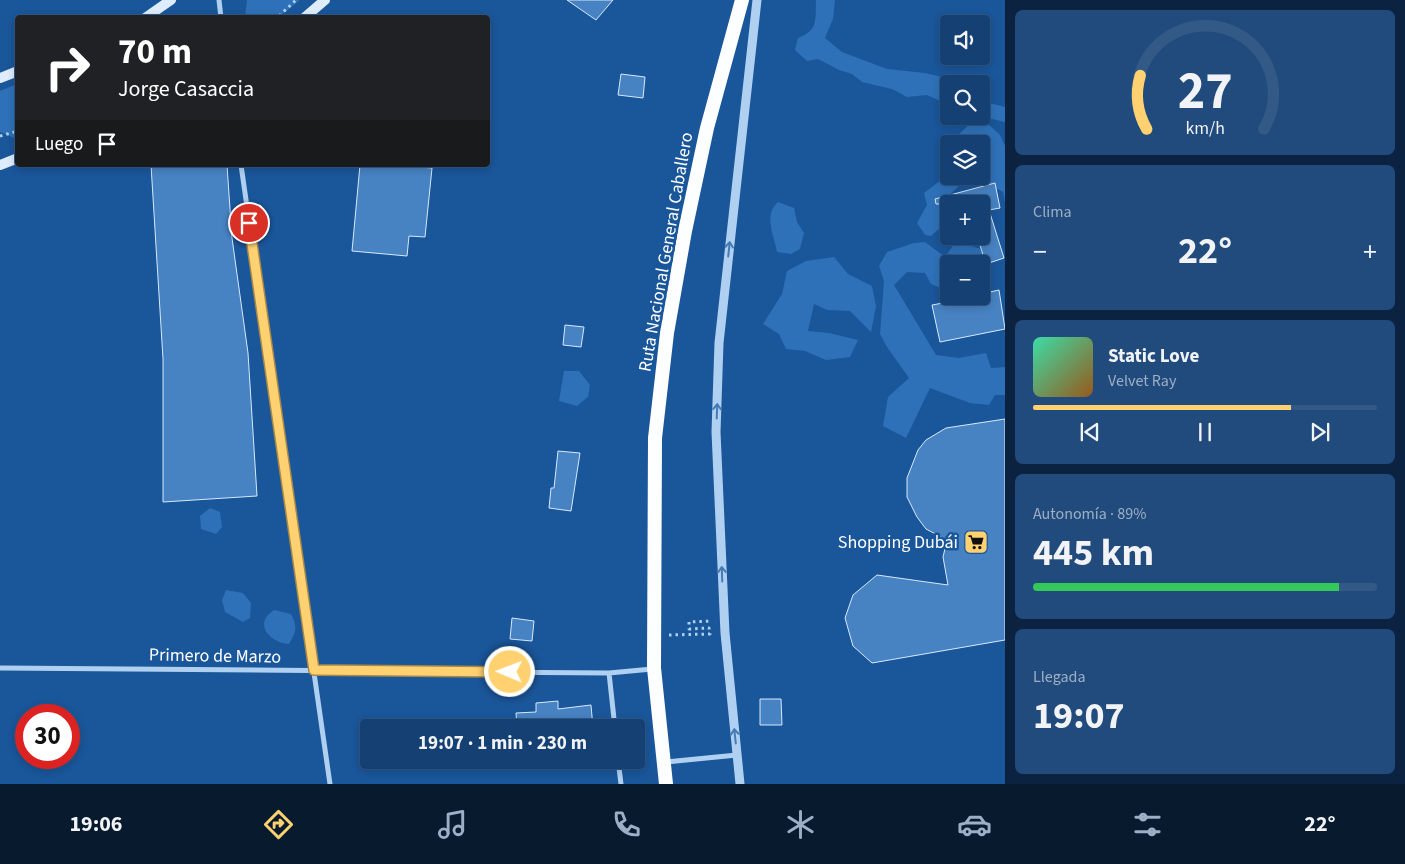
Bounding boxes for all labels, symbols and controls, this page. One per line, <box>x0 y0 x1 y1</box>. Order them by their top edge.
map controls <box>940 15 990 305</box>
button: sound <box>940 15 990 65</box>
text: 70 m <box>118 27 192 77</box>
icon: right <box>35 35 100 100</box>
text: 27 <box>1178 55 1232 129</box>
text: Jorge Casaccia <box>118 73 254 105</box>
button: search <box>940 75 990 125</box>
text: km/h <box>1185 116 1225 141</box>
icon: arrive <box>93 130 121 158</box>
street label: Ruta Nacional General Caballero <box>633 130 699 374</box>
text: Luego <box>35 131 83 158</box>
button: layers <box>940 135 990 185</box>
button: + <box>940 195 990 245</box>
text: Clima <box>1033 201 1071 223</box>
pin <box>228 202 270 244</box>
icon: arrive <box>235 209 263 237</box>
text: 22° <box>1178 224 1232 278</box>
text: − <box>1033 232 1047 272</box>
text: + <box>1363 232 1377 272</box>
one-way arrow <box>724 242 734 258</box>
button: − <box>940 255 990 305</box>
text: Static Love <box>1108 343 1199 370</box>
text: Velvet Ray <box>1108 370 1176 392</box>
one-way arrow <box>712 403 722 420</box>
icon: previous <box>1076 418 1104 446</box>
icon: pause <box>1191 418 1219 446</box>
icon: next <box>1306 418 1334 446</box>
text: Autonomía · 89% <box>1033 503 1146 525</box>
text: 445 km <box>1033 526 1154 580</box>
supermarket icon: Shopping Dubái <box>963 529 989 555</box>
place label: Shopping Dubái <box>838 530 958 555</box>
one-way arrow <box>718 566 727 582</box>
street label: Primero de Marzo <box>149 642 281 670</box>
position arrow <box>483 645 535 697</box>
text: Llegada <box>1033 666 1085 688</box>
text: 19:07 <box>1033 689 1125 743</box>
speed limit sign: 30 <box>15 704 80 769</box>
one-way arrow <box>730 728 740 744</box>
text: 19:07 · 1 min · 230 m <box>418 730 587 757</box>
icon: directions <box>261 807 296 842</box>
icon: music <box>435 807 470 842</box>
icon: phone <box>609 807 644 842</box>
icon: climate <box>783 807 818 842</box>
icon: car <box>957 807 992 842</box>
icon: filters <box>1130 807 1165 842</box>
text: 19:06 <box>69 808 122 840</box>
text: 22° <box>1304 808 1336 840</box>

